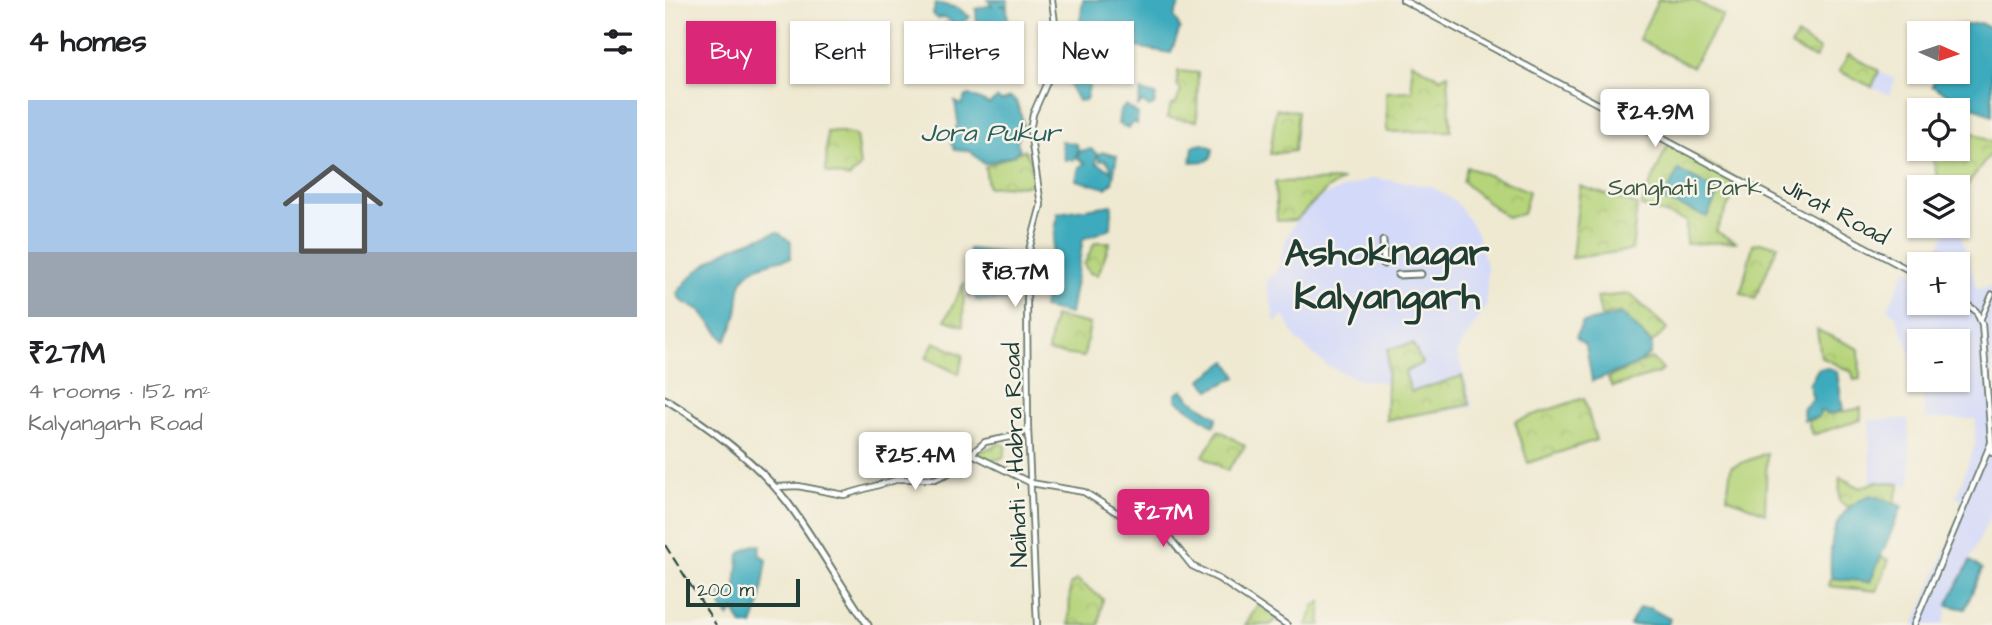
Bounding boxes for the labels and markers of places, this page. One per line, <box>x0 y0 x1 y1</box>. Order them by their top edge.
pin: ₹24.9M <box>1598 90 1712 149</box>
pin: ₹18.7M <box>958 250 1072 309</box>
pin: ₹25.4M <box>858 433 972 492</box>
pin: ₹27M <box>1122 490 1204 549</box>

